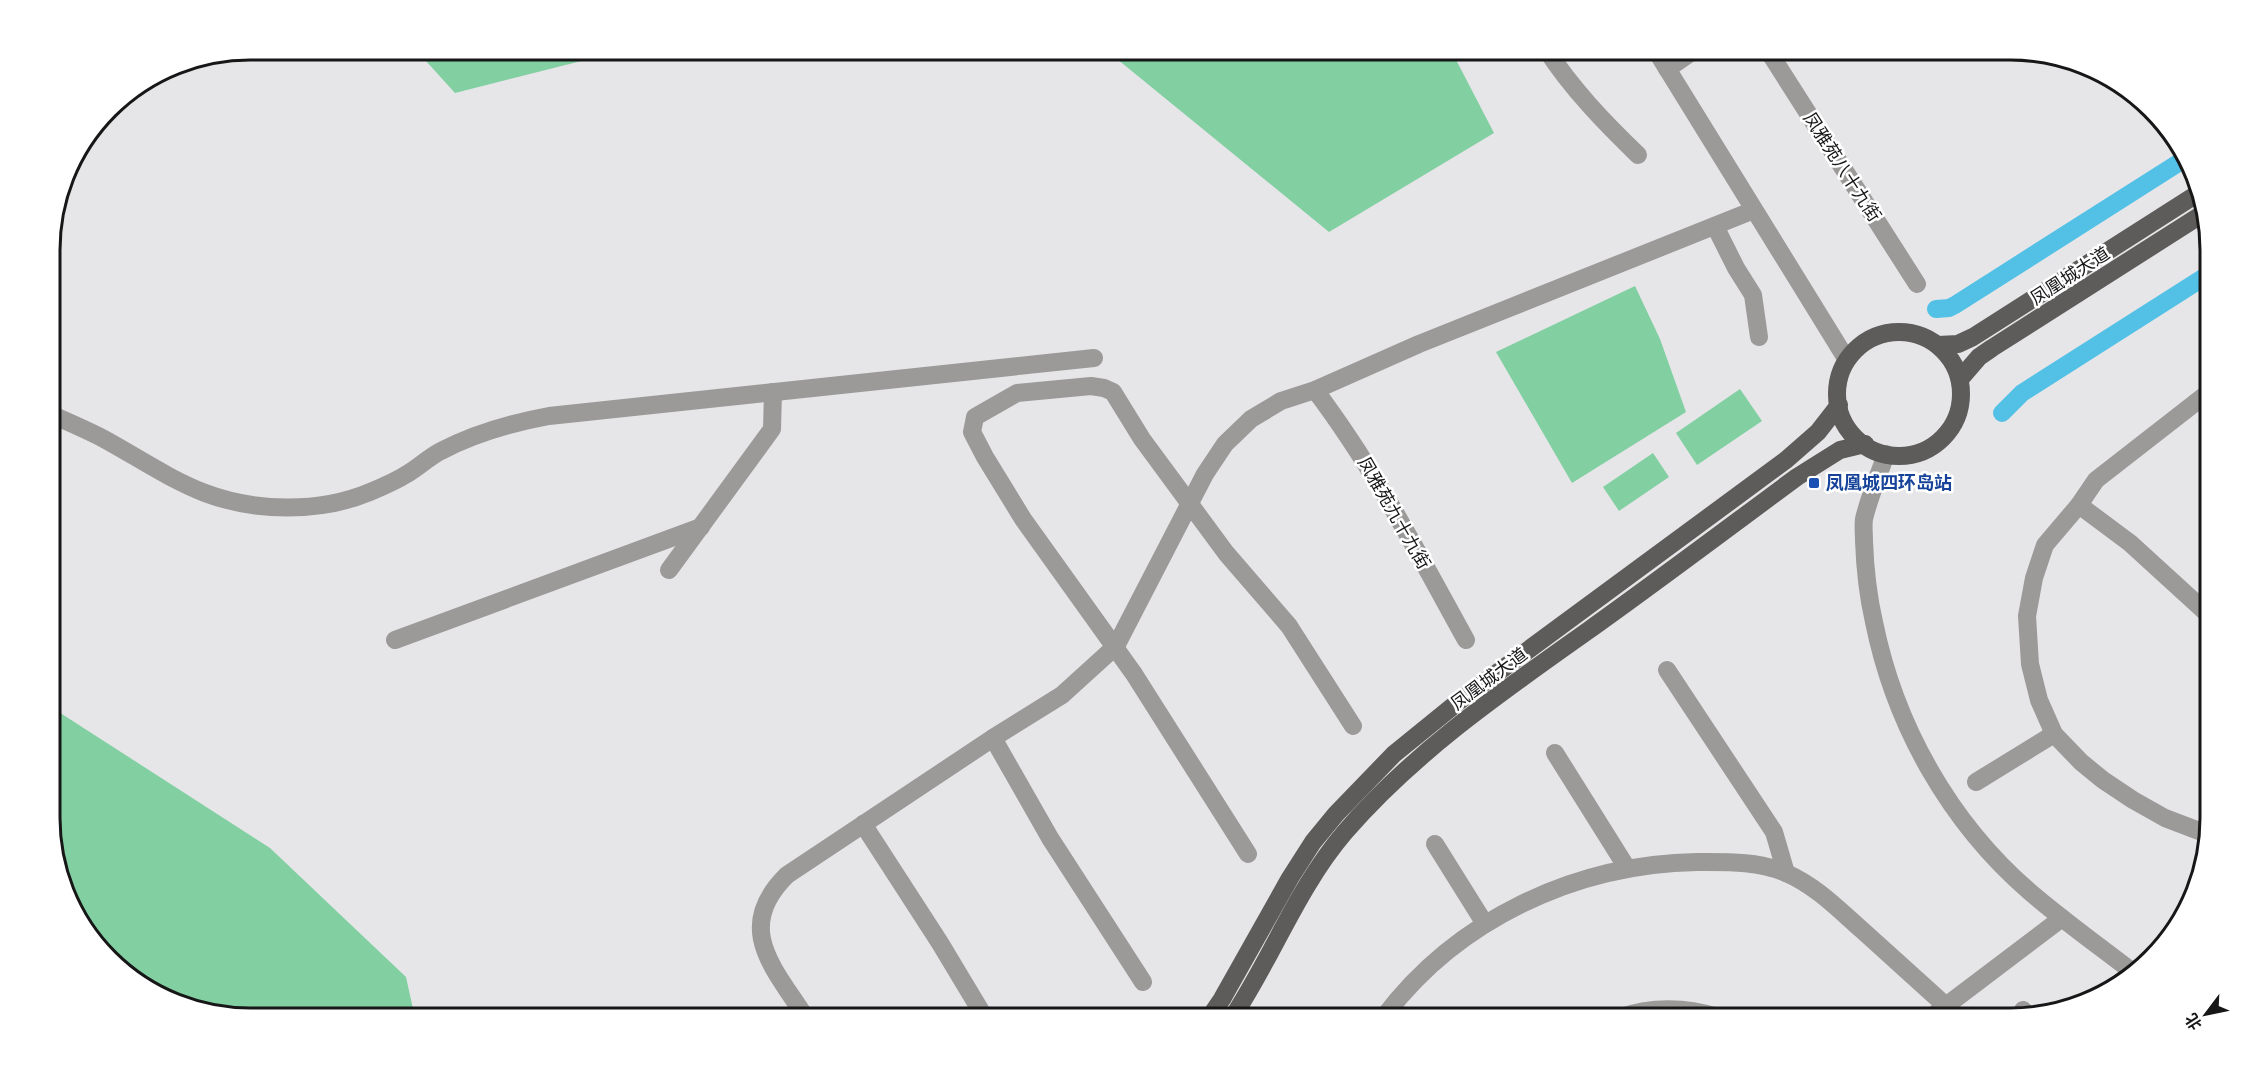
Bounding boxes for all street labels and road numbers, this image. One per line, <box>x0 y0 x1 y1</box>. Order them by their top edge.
street label: 凤雅苑八十九街 <box>1798 108 1886 226</box>
street label: 凤凰城大道 <box>2026 242 2114 310</box>
street label: 凤雅苑九十九街 <box>1353 453 1435 573</box>
street label: 凤凰城大道 <box>1446 643 1532 715</box>

